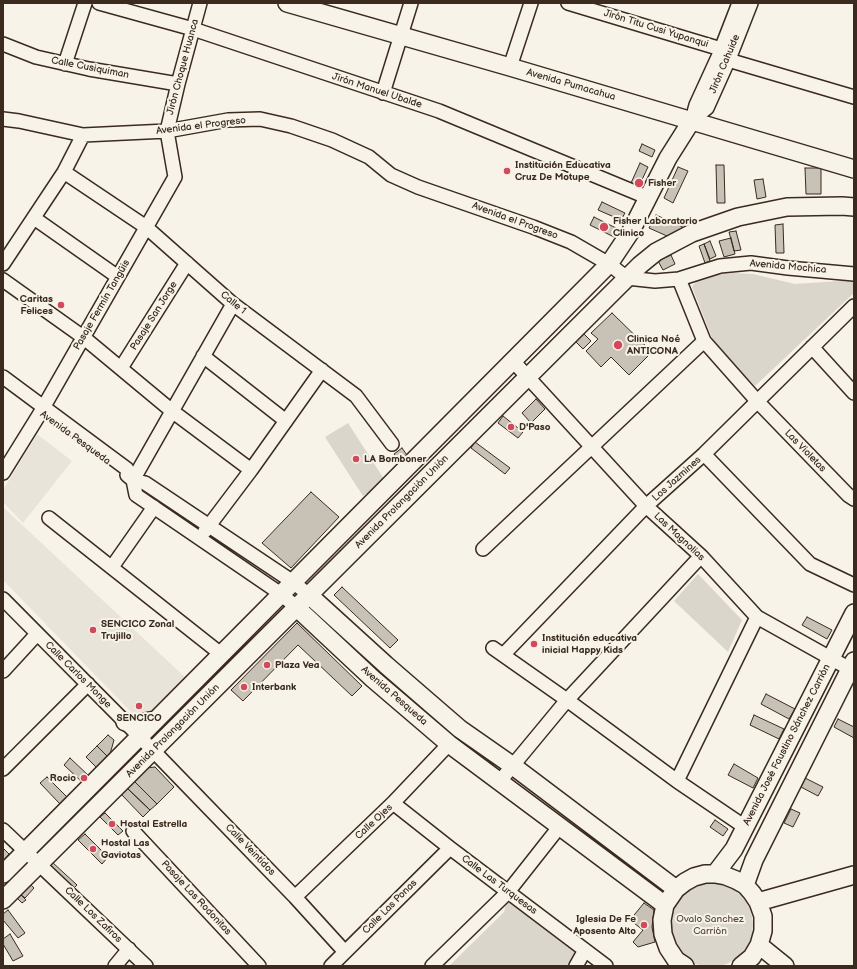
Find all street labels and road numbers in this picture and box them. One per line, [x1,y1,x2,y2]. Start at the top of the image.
street label: Jirón Titu Cusi Yupanqui [602,7,710,51]
street label: Jirón Choque Huanca [164,18,202,116]
street label: Jirón Cahuide [707,33,743,95]
street label: Calle Cusiquiman [50,55,130,81]
street label: Avenida Pumacahua [525,67,617,103]
street label: Jirón Manuel Ubalde [330,71,424,111]
street label: Avenida el Progreso [155,115,247,137]
street label: Avenida el Progreso [470,200,560,242]
street label: Pasaje Fermín Tangüis [71,258,133,352]
street label: Avenida Mochica [749,258,827,276]
street label: Pasaje San Jorge [128,279,180,353]
street label: Calle 1 [218,289,248,317]
street label: Avenida Pesqueda [37,408,113,468]
street label: Las Violetas [782,427,828,475]
street label: Avenida Prolongación Unión [353,453,451,551]
street label: Los Jazmines [650,454,704,504]
street label: Las Magnolias [651,510,707,564]
street label: Calle Carlos Monge [42,639,114,711]
street label: Avenida José Faustino Sánchez Carrión [741,662,833,828]
street label: Avenida Pesqueda [358,664,430,728]
street label: Avenida Prolongación Unión [124,682,222,780]
street label: Calle Ojes [353,802,395,842]
street label: Calle Veintidos [222,822,278,878]
street label: Calle Las Turquesas [459,853,539,917]
street label: Pasaje Las Rodonitas [158,858,234,938]
street label: Calle Las Ponas [360,877,420,937]
street label: Calle Los Zafiros [62,885,124,945]

